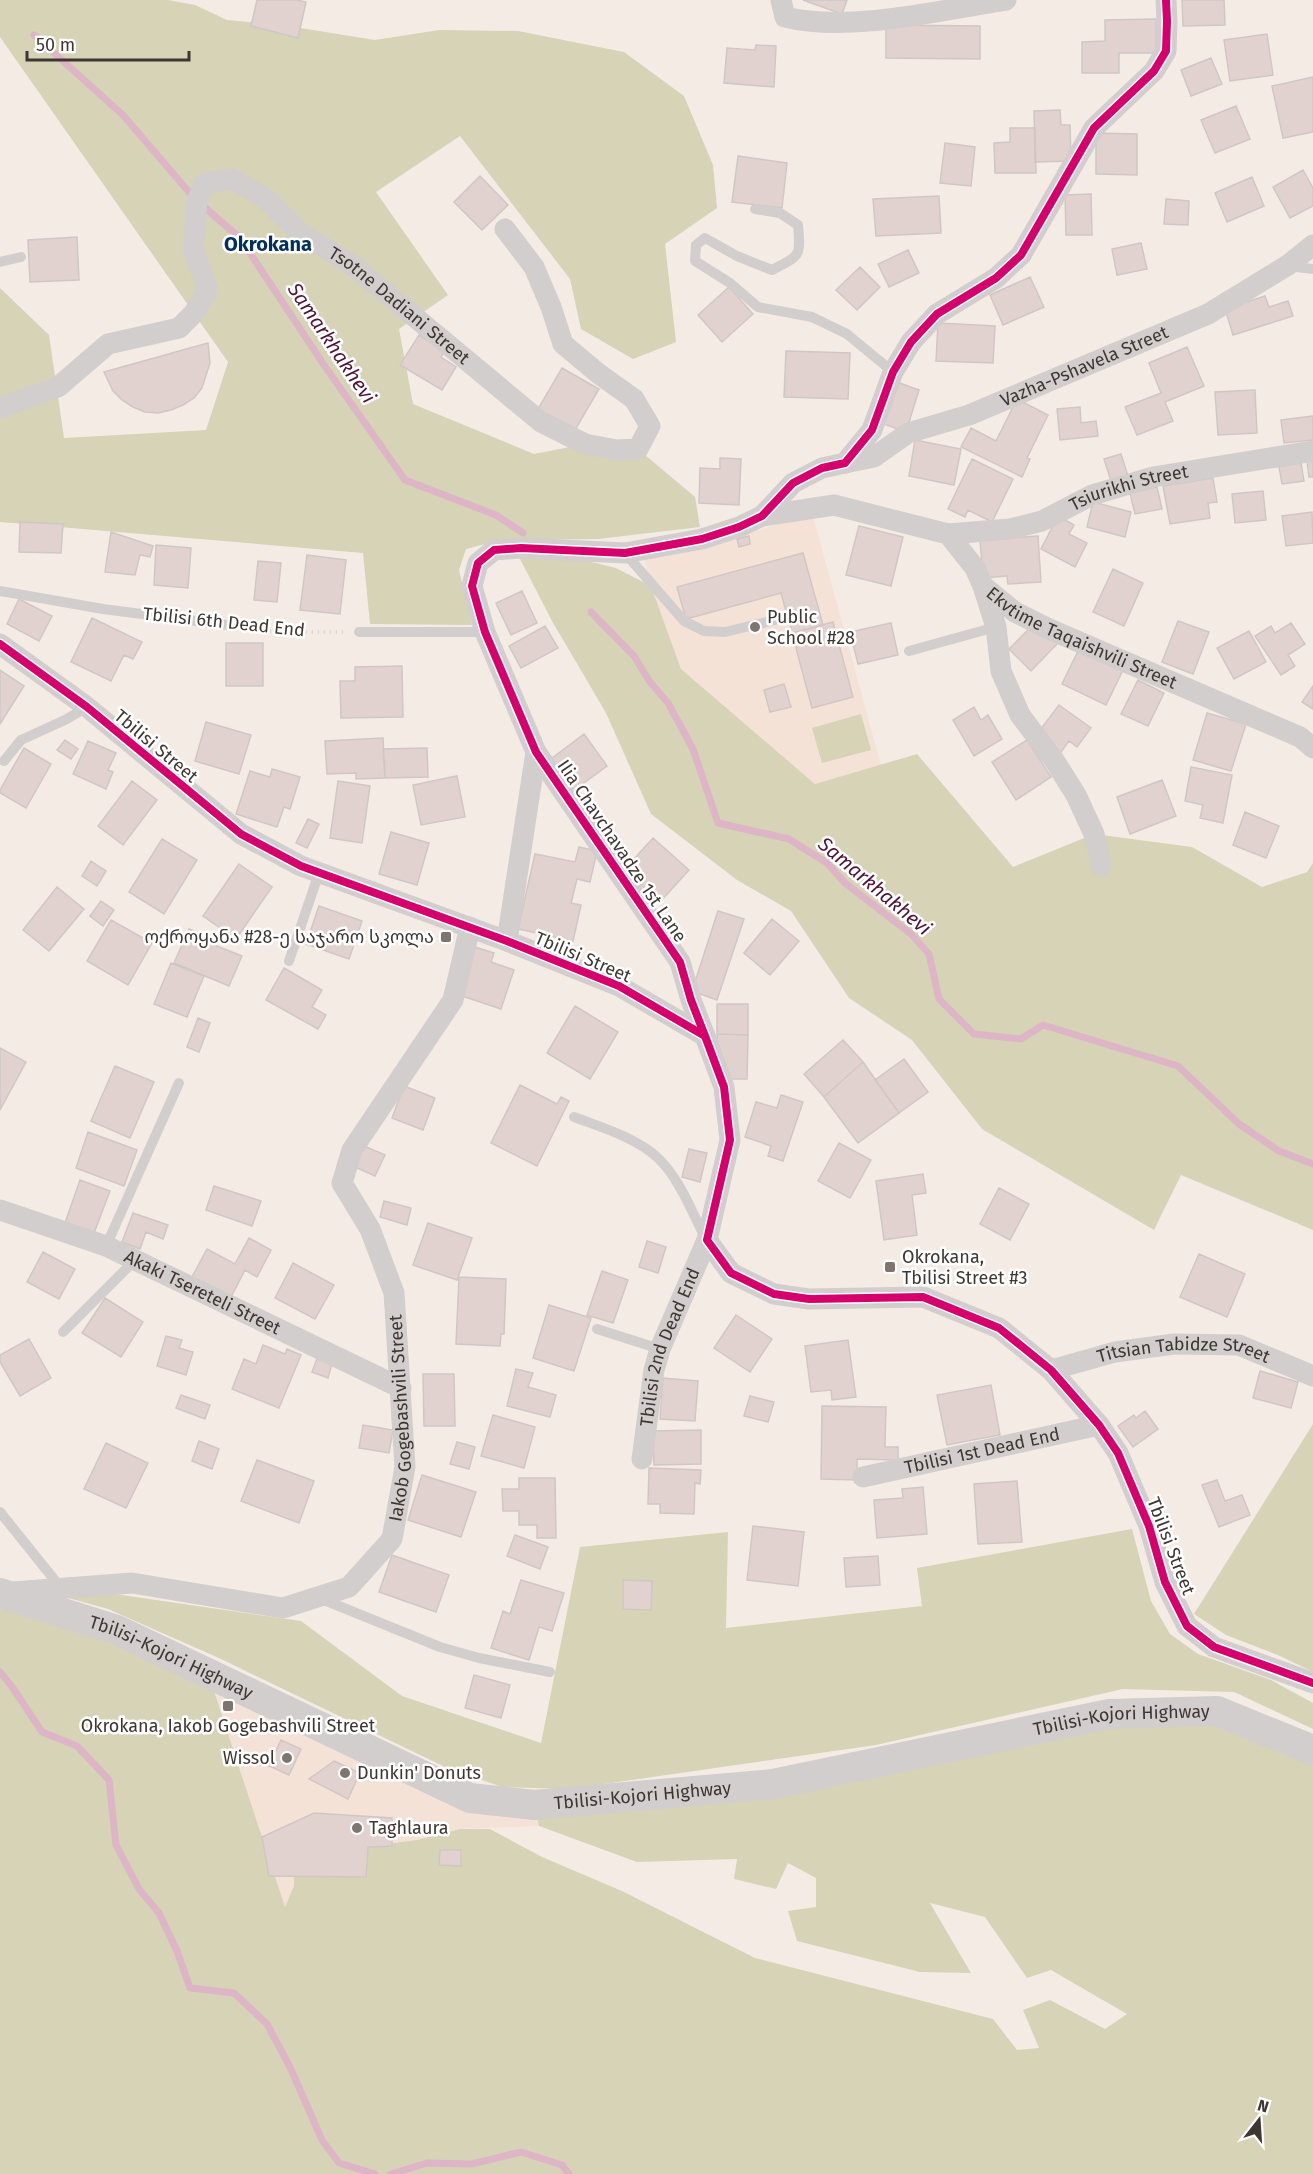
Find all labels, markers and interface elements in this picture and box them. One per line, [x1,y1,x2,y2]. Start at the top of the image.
scale bar [27,24,189,62]
text: 50 m [36,34,75,56]
district label: Okrokana [224,232,312,256]
street label: Tsotne Dadiani Street [325,242,474,369]
water label: Samarkhakhevi [282,277,381,408]
street label: Vazha-Pshavela Street [997,321,1172,411]
street label: Tsiurikhi Street [1066,460,1190,516]
street label: Ekvtime Taqaishvili Street [982,582,1181,694]
street label: Tbilisi 6th Dead End [142,603,306,641]
place label: Public School #28 [767,606,855,649]
marker: Public School #28 [748,620,762,634]
street label: Tbilisi Street [110,705,203,788]
street label: Ilia Chavchavadze 1st Lane [553,756,691,946]
water label: Samarkhakhevi [813,831,937,940]
place label: ოქროყანა #28-ე საჯარო სკოლა [144,926,434,948]
street label: Tbilisi Street [532,927,635,987]
marker: ოქროყანა #28-ე საჯარო სკოლა [439,930,453,944]
street label: Akaki Tsereteli Street [121,1245,285,1340]
place label: Okrokana, Tbilisi Street #3 [902,1246,1027,1289]
marker: Okrokana, Tbilisi Street #3 [883,1260,897,1274]
street label: Tbilisi 2nd Dead End [636,1264,705,1428]
street label: Iakob Gogebashvili Street [384,1313,416,1523]
street label: Titsian Tabidze Street [1094,1333,1274,1368]
street label: Tbilisi 1st Dead End [902,1423,1062,1479]
street label: Tbilisi Street [1142,1494,1200,1598]
street label: Tbilisi-Kojori Highway [86,1611,257,1704]
marker: Okrokana, Iakob Gogebashvili Street [221,1699,235,1713]
street label: Tbilisi-Kojori Highway [1031,1700,1210,1740]
place label: Okrokana, Iakob Gogebashvili Street [81,1715,376,1737]
place label: Wissol [223,1747,275,1769]
marker: Wissol [280,1751,294,1765]
place label: Dunkin' Donuts [357,1762,481,1784]
marker: Dunkin' Donuts [338,1766,352,1780]
street label: Tbilisi-Kojori Highway [553,1777,732,1814]
place label: Taghlaura [369,1817,449,1839]
marker: Taghlaura [350,1821,364,1835]
north arrow [1229,2090,1289,2150]
text: N [1255,2095,1271,2117]

